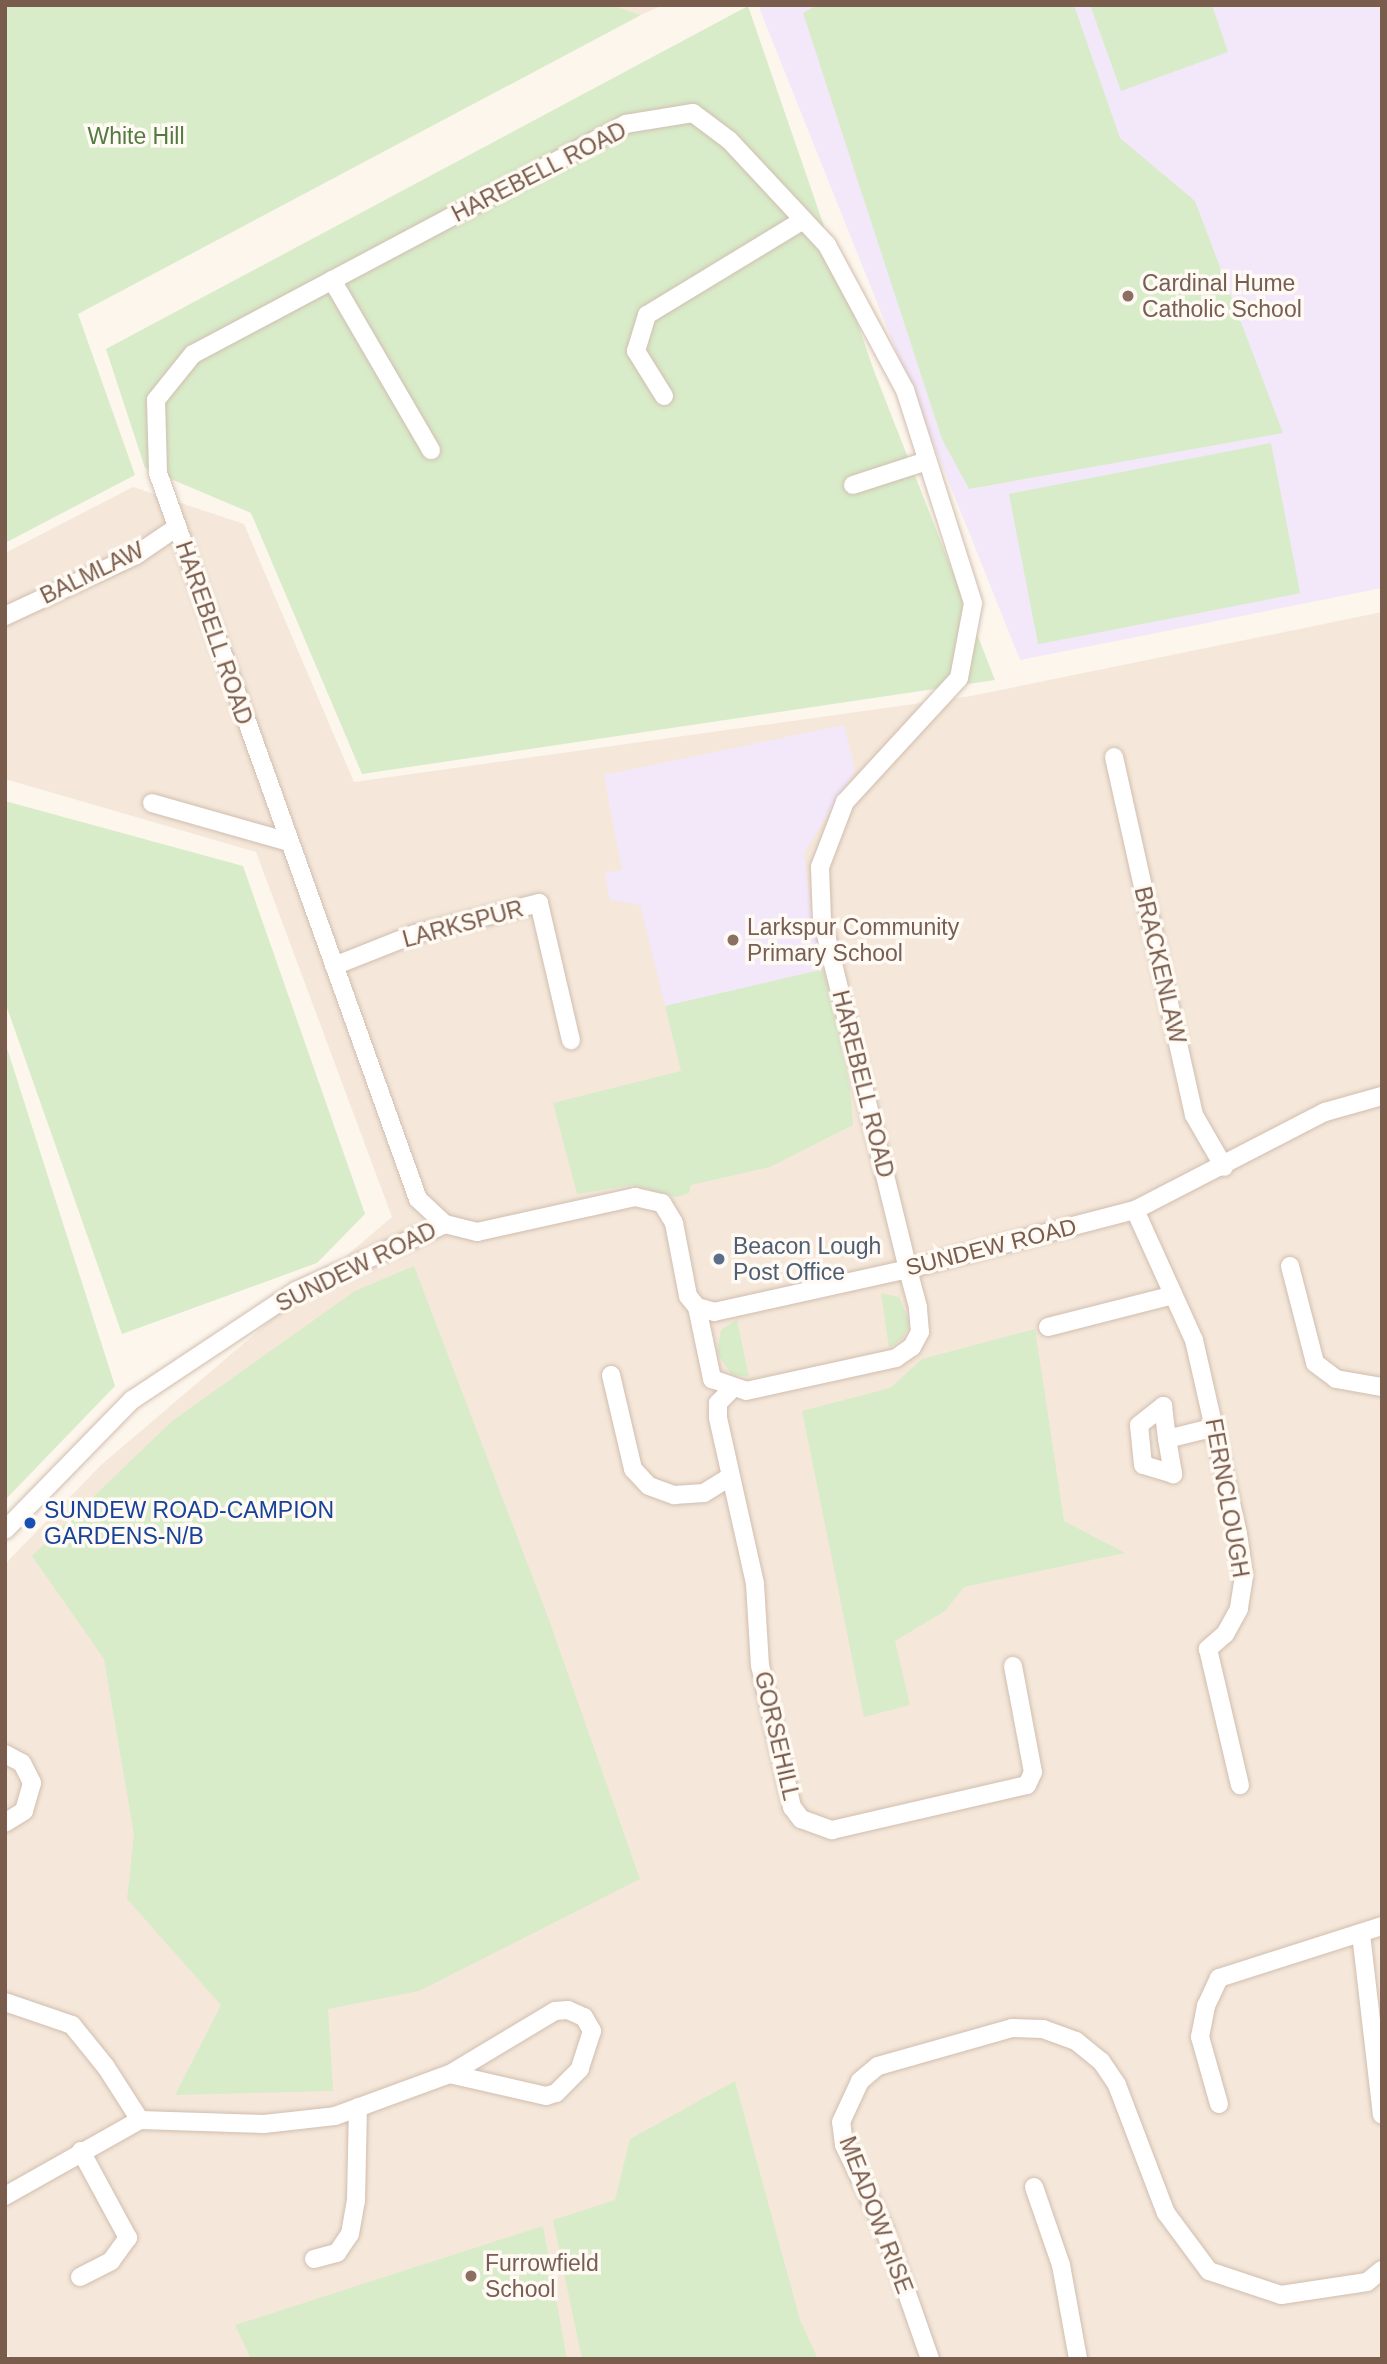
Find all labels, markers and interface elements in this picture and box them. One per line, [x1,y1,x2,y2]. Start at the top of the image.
street label: HAREBELL ROAD [447,116,631,228]
park label: White Hill [87,122,185,150]
place label: Cardinal Hume Catholic School [1142,269,1302,323]
marker: Cardinal Hume Catholic School [1120,288,1136,304]
street label: BALMLAW [36,536,148,610]
street label: HAREBELL ROAD [170,537,258,729]
street label: BRACKENLAW [1129,884,1191,1046]
street label: LARKSPUR [400,895,526,953]
place label: Larkspur Community Primary School [747,913,959,967]
marker: Larkspur Community Primary School [725,932,741,948]
street label: HAREBELL ROAD [826,987,900,1181]
street label: SUNDEW ROAD [903,1212,1079,1282]
street label: SUNDEW ROAD [271,1216,441,1318]
place label: Beacon Lough Post Office [733,1232,881,1286]
marker: Beacon Lough Post Office [711,1251,727,1267]
street label: FERNCLOUGH [1199,1416,1255,1580]
place label: SUNDEW ROAD-CAMPION GARDENS-N/B [44,1496,334,1550]
marker: SUNDEW ROAD-CAMPION GARDENS-N/B [22,1515,38,1531]
street label: GORSEHILL [749,1669,805,1803]
street label: MEADOW RISE [833,2133,919,2297]
place label: Furrowfield School [485,2249,599,2303]
marker: Furrowfield School [463,2268,479,2284]

